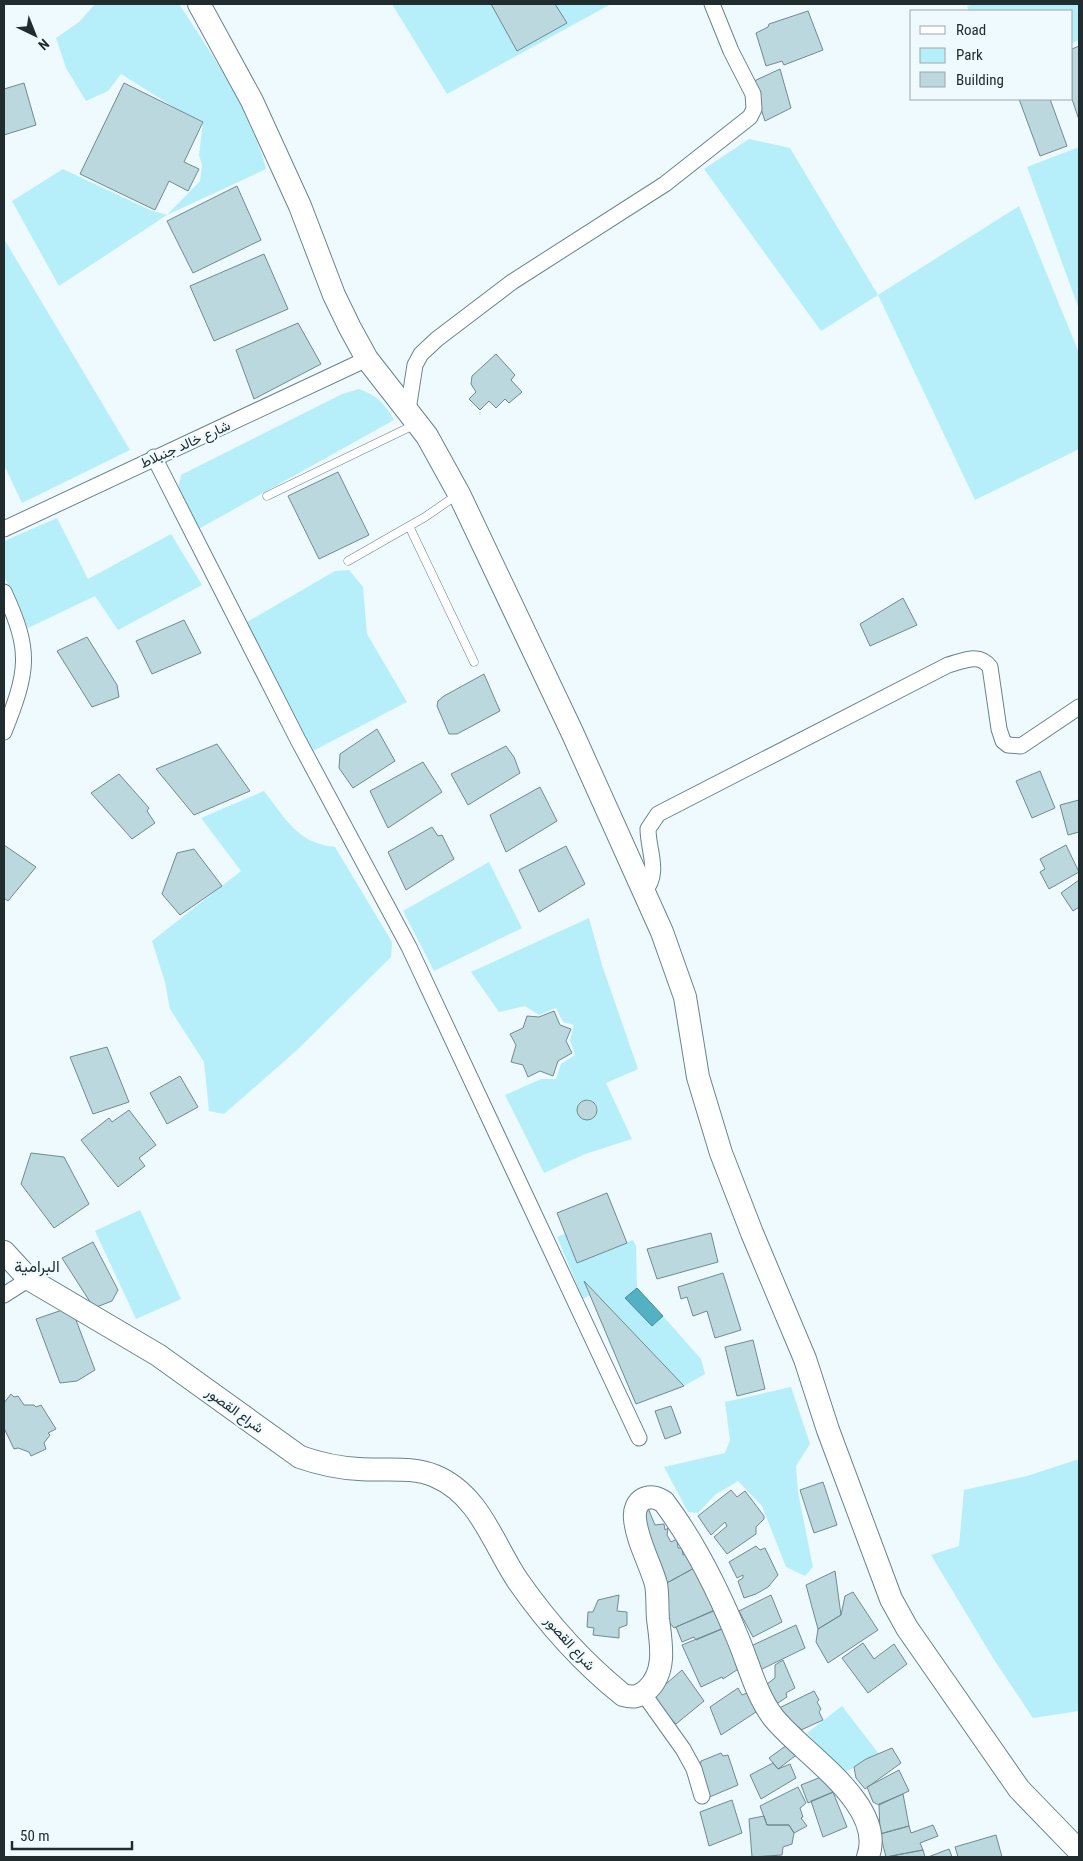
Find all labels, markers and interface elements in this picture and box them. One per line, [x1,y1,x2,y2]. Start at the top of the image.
north arrow [10,10,60,60]
legend [910,10,1073,100]
text: Road [956,21,986,39]
text: N [35,36,52,53]
text: Park [956,46,983,64]
text: Building [956,71,1004,89]
street label: شارع خالد جنبلاط [138,417,234,474]
district label: البرامية [14,1257,60,1277]
street label: شراع القصور [201,1383,267,1439]
street label: شراع القصور [539,1612,598,1675]
scale bar [12,1818,132,1850]
text: 50 m [20,1827,50,1845]

